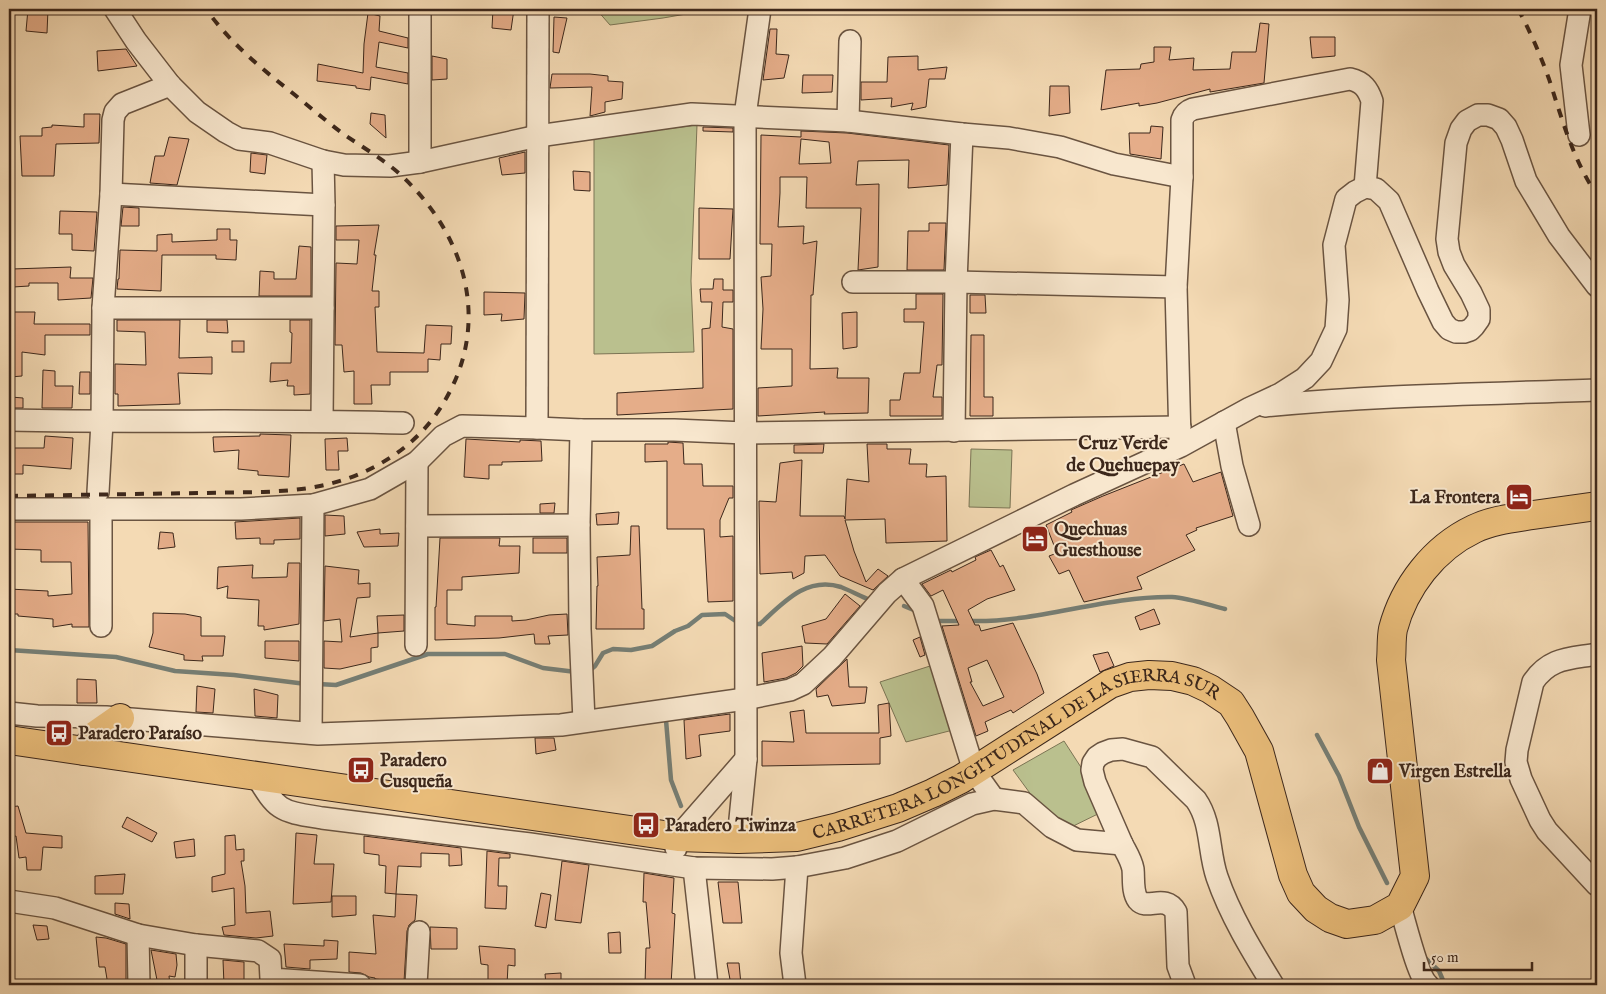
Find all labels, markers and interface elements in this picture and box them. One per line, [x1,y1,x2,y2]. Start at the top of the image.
district label: Cruz Verde de Quehuepay [1066,432,1180,478]
hotel icon: La Frontera [1504,482,1534,512]
place label: La Frontera [1410,487,1501,510]
place label: Quechuas Guesthouse [1054,519,1142,563]
hotel icon: Quechuas Guesthouse [1020,524,1050,554]
street label: CARRETERA LONGITUDINAL DE LA SIERRA SUR [810,664,1226,846]
bus stop icon: Paradero Paraíso [44,718,74,748]
place label: Paradero Paraíso [78,723,202,746]
place label: Paradero Cusqueña [380,750,454,794]
bus stop icon: Paradero Cusqueña [346,755,376,785]
shop icon: Virgen Estrella [1365,756,1395,786]
place label: Virgen Estrella [1398,761,1512,784]
bus stop icon: Paradero Tiwinza [631,810,661,840]
place label: Paradero Tiwinza [665,815,797,838]
scale bar [1424,939,1531,971]
text: 50 m [1431,948,1459,967]

